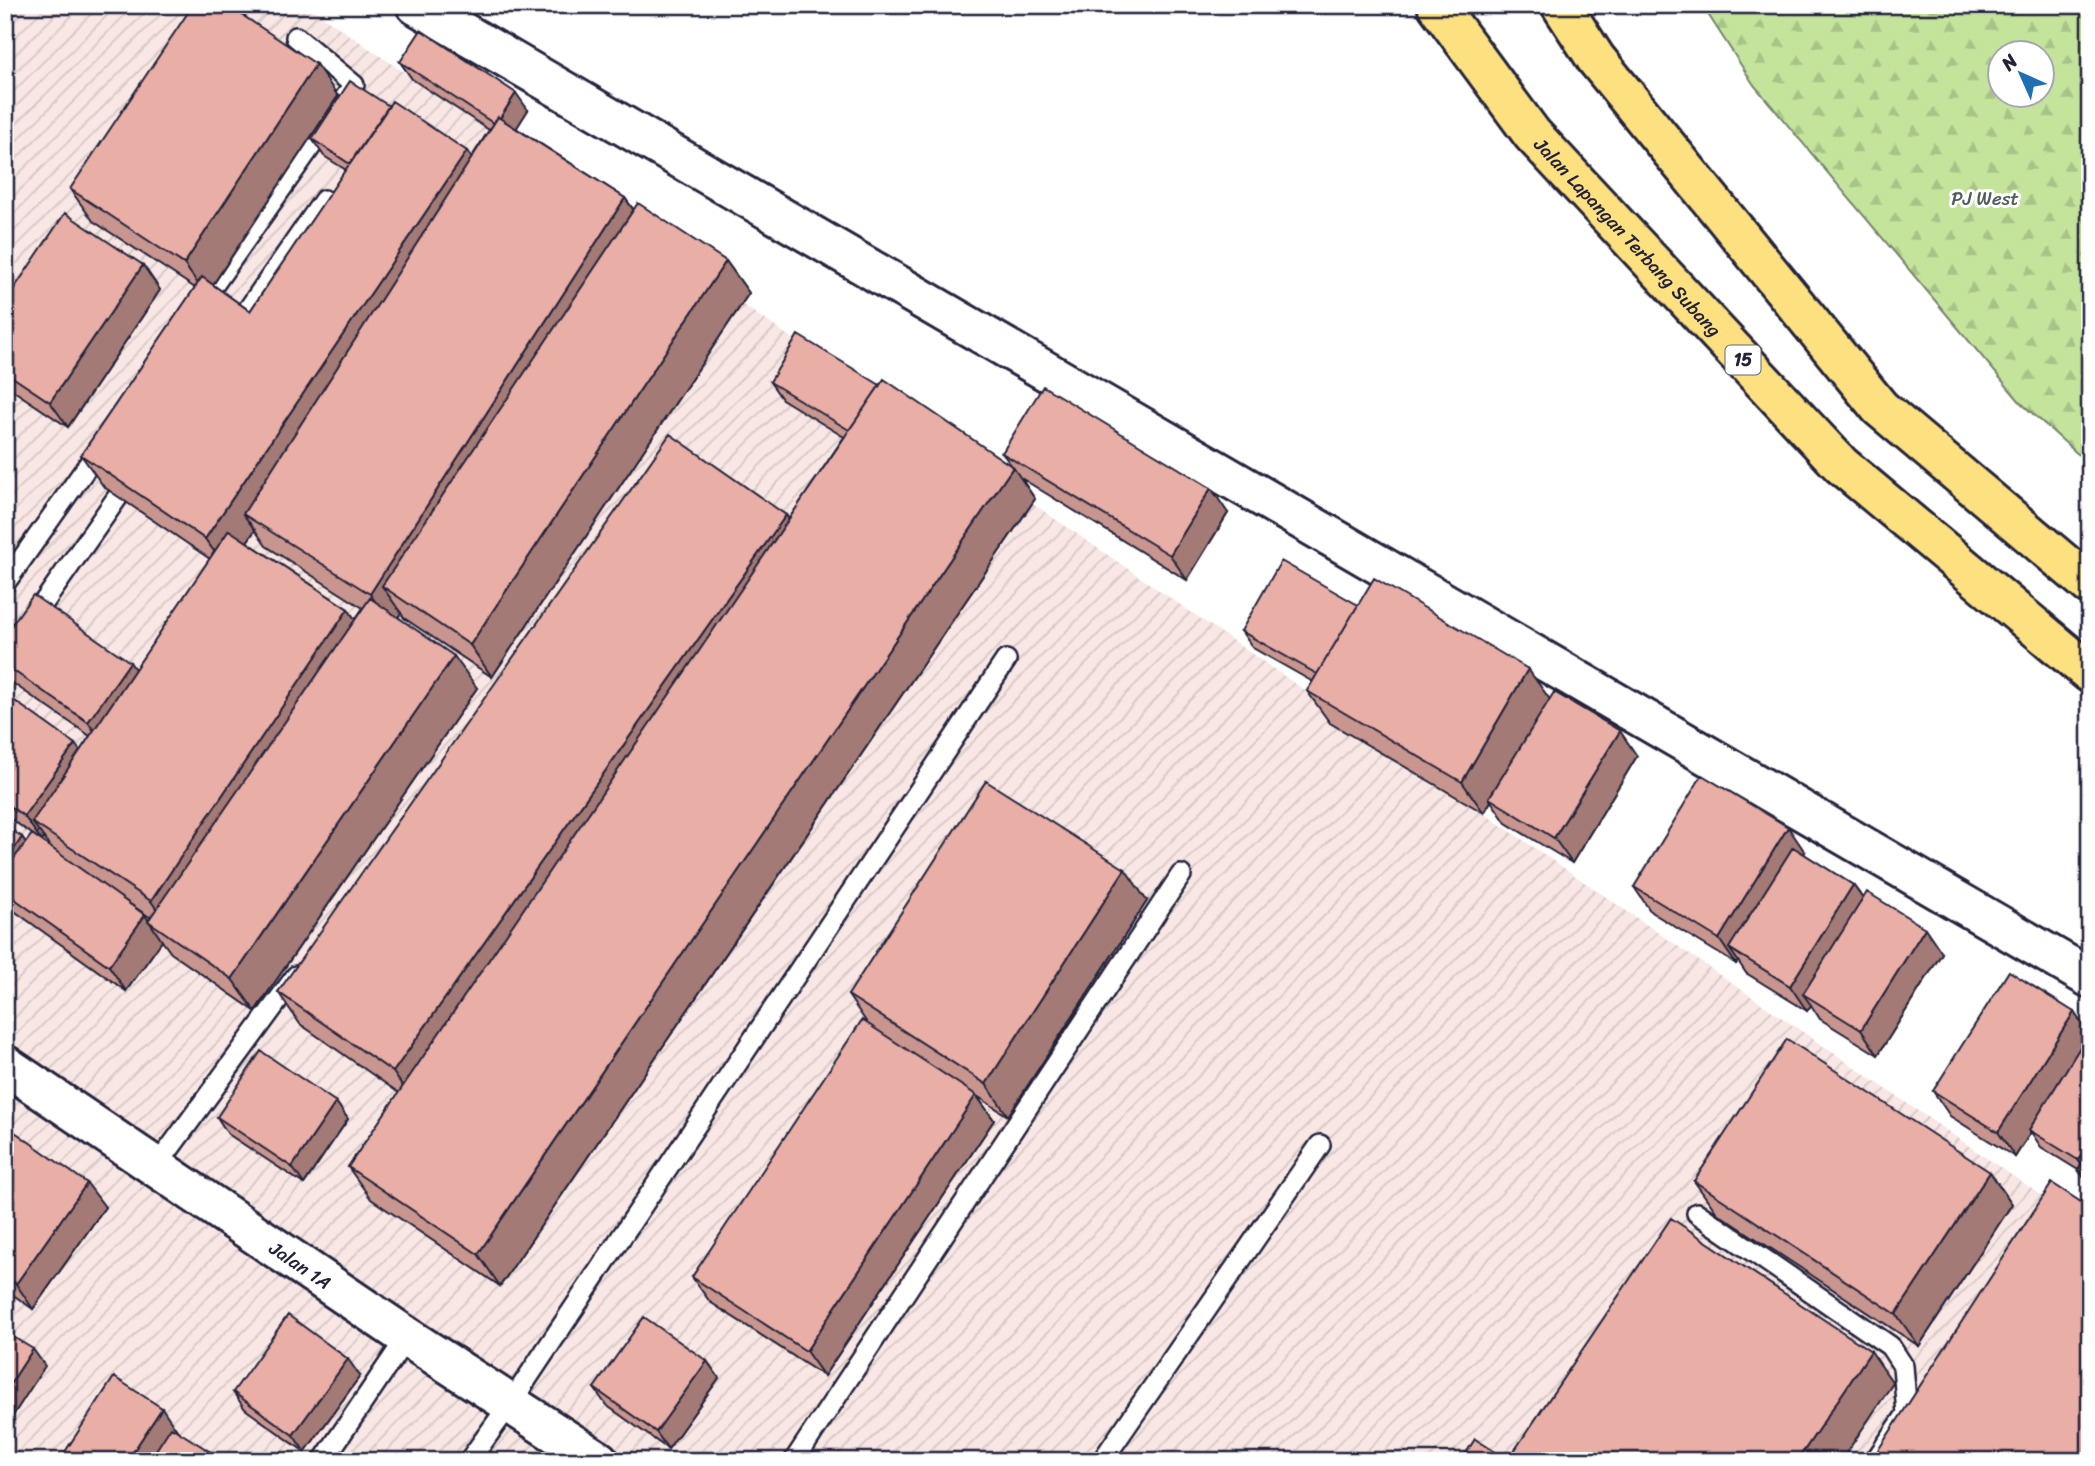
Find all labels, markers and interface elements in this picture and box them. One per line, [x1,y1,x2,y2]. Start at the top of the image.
north arrow [1986,38,2056,108]
text: N [1992,45,2026,79]
street label: Jalan Lapangan Terbang Subang [1525,129,1730,345]
park label: PJ West [1951,182,2019,215]
road number: 15 [1726,346,1760,374]
street label: Jalan 1A [262,1232,338,1299]

